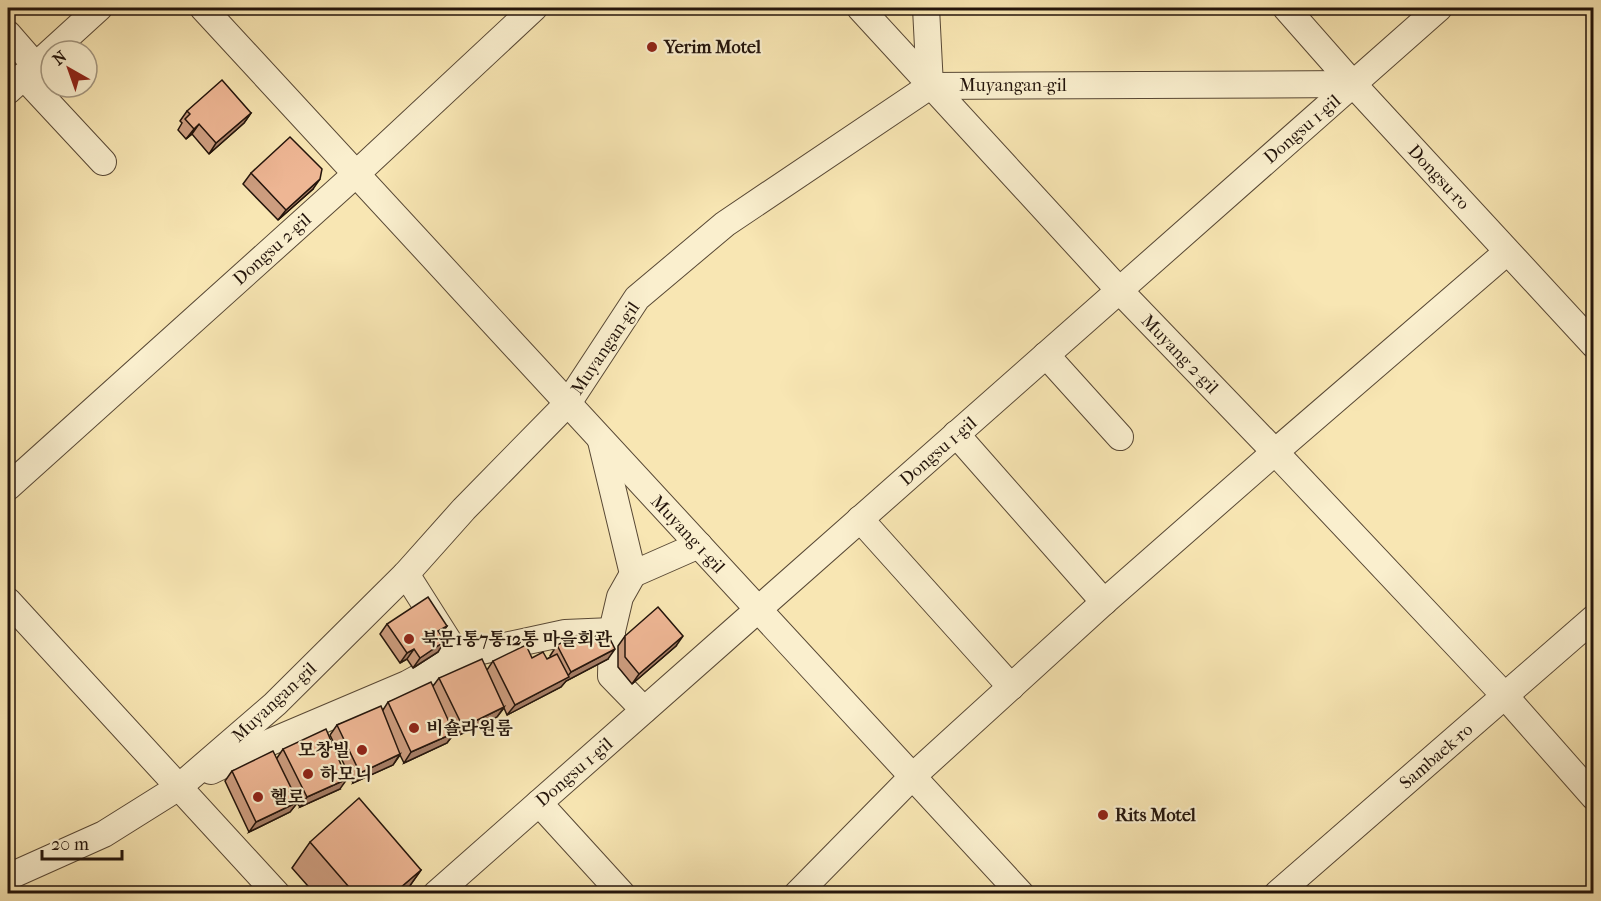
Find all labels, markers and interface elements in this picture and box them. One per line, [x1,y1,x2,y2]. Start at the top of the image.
place label: Yerim Motel [663,37,762,58]
north arrow [39,39,99,99]
marker: Yerim Motel [645,40,659,54]
text: N [49,46,71,69]
street label: Muyangan-gil [959,75,1067,96]
street label: Dongsu 1-gil [1260,90,1345,168]
street label: Dongsu-ro [1403,141,1474,214]
street label: Dongsu 2-gil [229,209,316,290]
street label: Muyangan-gil [567,298,644,399]
street label: Muyang 2-gil [1137,310,1223,398]
street label: Dongsu 1-gil [896,412,981,490]
street label: Muyang 1-gil [646,491,729,578]
place label: 북문1통7통12통 마을회관 [421,629,613,650]
marker: 북문1통7통12통 마을회관 [402,632,416,646]
street label: Muyangan-gil [228,658,321,747]
place label: 비숄라원룸 [426,718,514,739]
street label: Sambaek-ro [1396,719,1477,794]
marker: 비숄라원룸 [407,721,421,735]
street label: Dongsu 1-gil [532,733,617,811]
place label: 모창빌 [298,740,350,761]
marker: 모창빌 [355,743,369,757]
place label: 하모니 [320,764,372,785]
marker: 하모니 [301,767,315,781]
place label: 헬로 [270,787,305,808]
marker: 헬로 [251,790,265,804]
place label: Rits Motel [1115,805,1197,826]
marker: Rits Motel [1096,808,1110,822]
scale bar [42,823,122,861]
text: 20 m [51,834,89,855]

